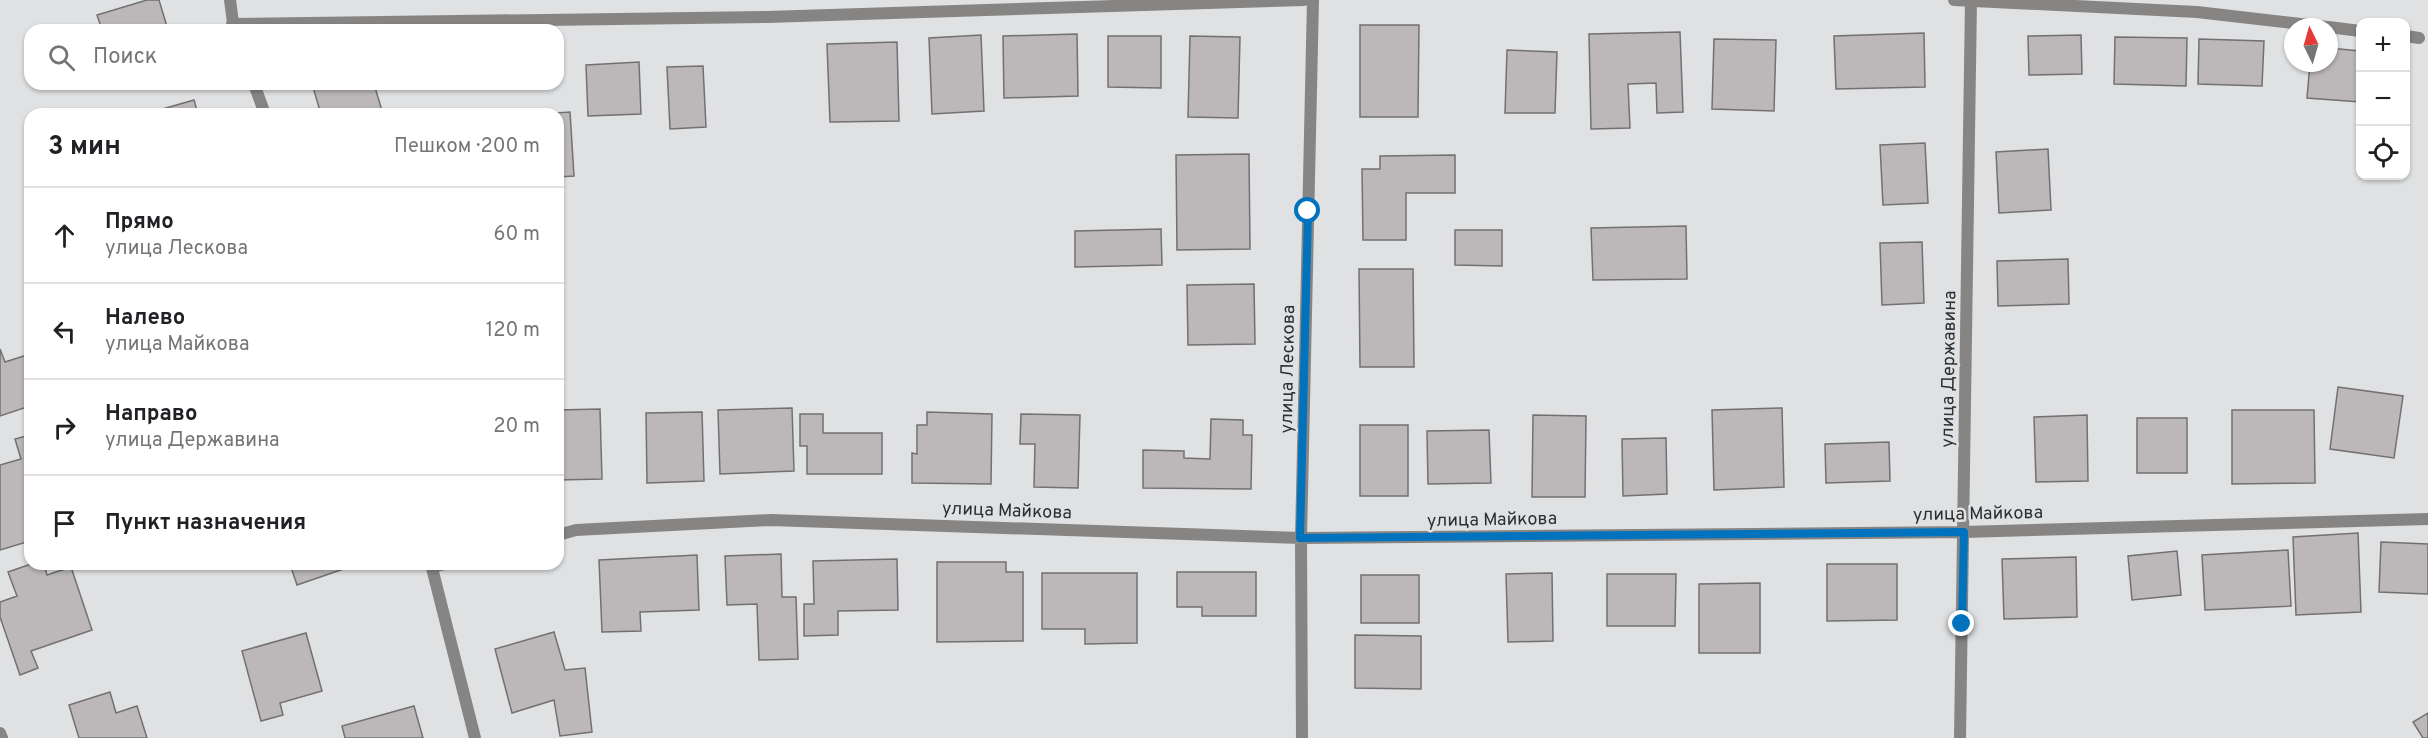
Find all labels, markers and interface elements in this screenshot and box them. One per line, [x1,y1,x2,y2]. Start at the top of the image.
north arrow [2284,18,2338,72]
map controls [2356,18,2410,180]
button: + [2356,18,2410,72]
search box [24,24,564,90]
icon: search [45,41,78,74]
text: Поиск [93,44,157,71]
button: − [2356,72,2410,126]
button: locate [2356,126,2410,180]
text: 3 мин [48,131,121,164]
text: Пешком · 200 m [394,134,540,160]
route start [1294,197,1320,223]
text: Прямо [105,209,174,236]
icon: ahead [48,219,81,252]
text: 60 m [494,222,540,248]
text: улица Лескова [105,236,248,262]
street label: улица Державина [1937,290,1962,448]
street label: улица Лескова [1276,304,1301,434]
text: Налево [105,305,185,332]
icon: left [48,315,81,348]
text: 120 m [486,318,540,344]
text: улица Майкова [105,332,250,358]
text: Направо [105,401,197,428]
icon: right [48,411,81,444]
text: 20 m [493,414,540,440]
text: улица Державина [105,428,280,454]
street label: улица Майкова [942,498,1072,525]
street label: улица Майкова [1913,502,2043,527]
icon: arrive [48,507,81,540]
street label: улица Майкова [1427,508,1557,533]
text: Пункт назначения [105,510,306,537]
route end [1948,610,1974,636]

